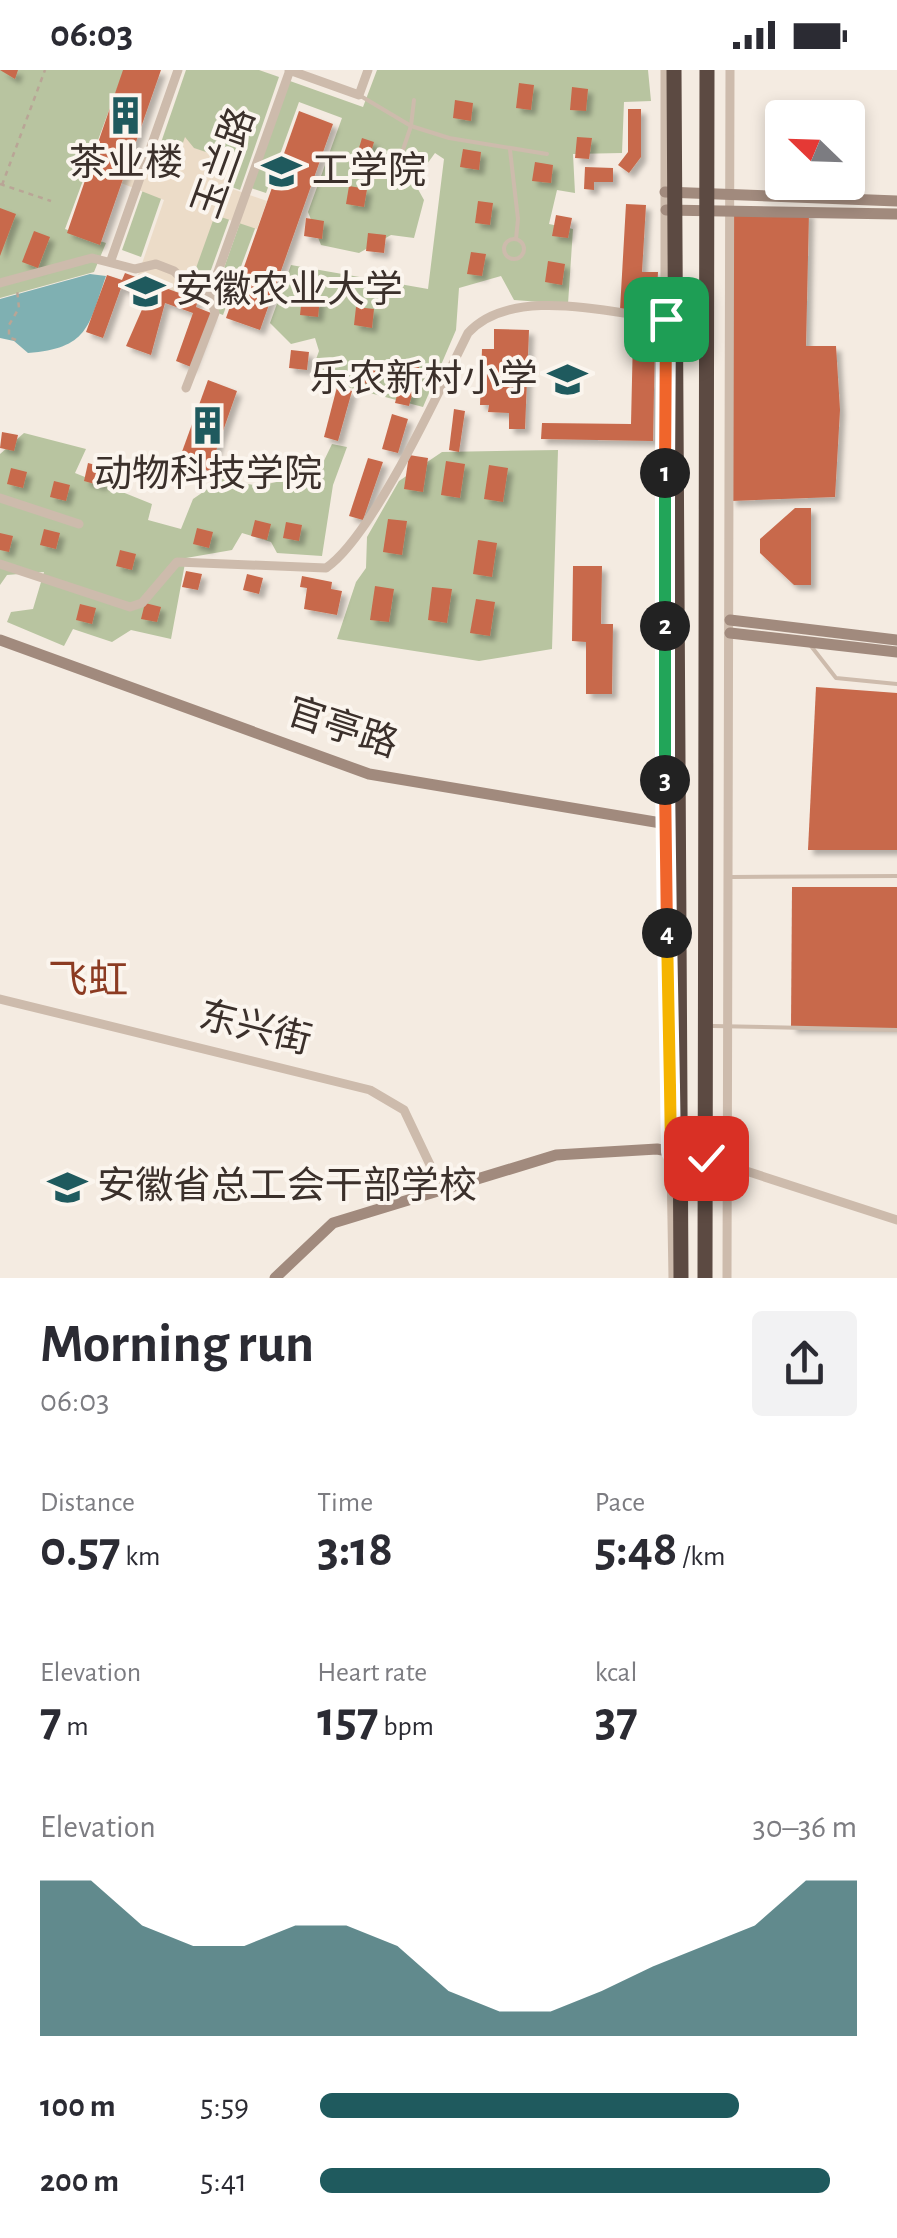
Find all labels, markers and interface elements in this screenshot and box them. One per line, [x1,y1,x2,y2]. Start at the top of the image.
text: 06:03 [50,16,133,54]
building icon: 茶业楼 [105,94,147,136]
north arrow [765,100,865,200]
map controls [765,100,865,200]
street label: 玉兰路 [186,102,262,223]
place label: 茶业楼 [69,143,183,183]
place label: 工学院 [312,150,426,191]
school or university icon: 工学院 [261,151,303,193]
place label: 安徽农业大学 [175,269,403,310]
school or university icon: 安徽农业大学 [124,270,166,312]
pin [624,277,709,362]
icon: arrive [639,292,694,347]
place label: 乐农新村小学 [310,358,538,399]
school or university icon: 乐农新村小学 [547,359,589,401]
building icon: 动物科技学院 [187,405,229,447]
pin: 1 [640,448,690,498]
place label: 动物科技学院 [94,453,322,494]
text: 1 [660,459,670,487]
pin: 2 [640,601,690,651]
text: 2 [658,612,672,640]
street label: 官亭路 [282,691,403,765]
pin: 3 [640,755,690,805]
text: 3 [659,766,671,794]
pin: 4 [642,908,692,958]
text: 4 [660,919,674,947]
district label: 飞虹 [48,959,128,1001]
street label: 东兴街 [195,994,316,1061]
pin [664,1116,749,1201]
icon: check [679,1131,734,1186]
place label: 安徽省总工会干部学校 [97,1165,477,1206]
school or university icon: 安徽省总工会干部学校 [46,1166,88,1208]
button: share [752,1311,857,1416]
text: Morning run [40,1317,314,1372]
text: 06:03 [40,1385,109,1417]
text: Distance [40,1489,135,1517]
text: Time [317,1489,373,1517]
text: Pace [595,1489,645,1517]
text: 0.57 [40,1525,121,1575]
text: 3:18 [317,1525,393,1575]
text: 5:48 [595,1525,678,1575]
text: km [121,1543,161,1571]
text: /km [678,1543,725,1571]
text: Elevation [40,1659,141,1687]
text: Heart rate [317,1659,427,1687]
text: kcal [595,1659,637,1687]
text: 7 [40,1695,62,1745]
text: 157 [317,1695,379,1745]
text: 37 [595,1695,638,1745]
text: m [62,1713,89,1741]
text: bpm [379,1713,434,1741]
text: Elevation [40,1811,156,1843]
text: 30–36 m [753,1811,857,1843]
text: 100 m [40,2090,116,2122]
text: 5:59 [200,2090,249,2122]
text: 200 m [40,2165,119,2197]
text: 5:41 [200,2165,247,2197]

